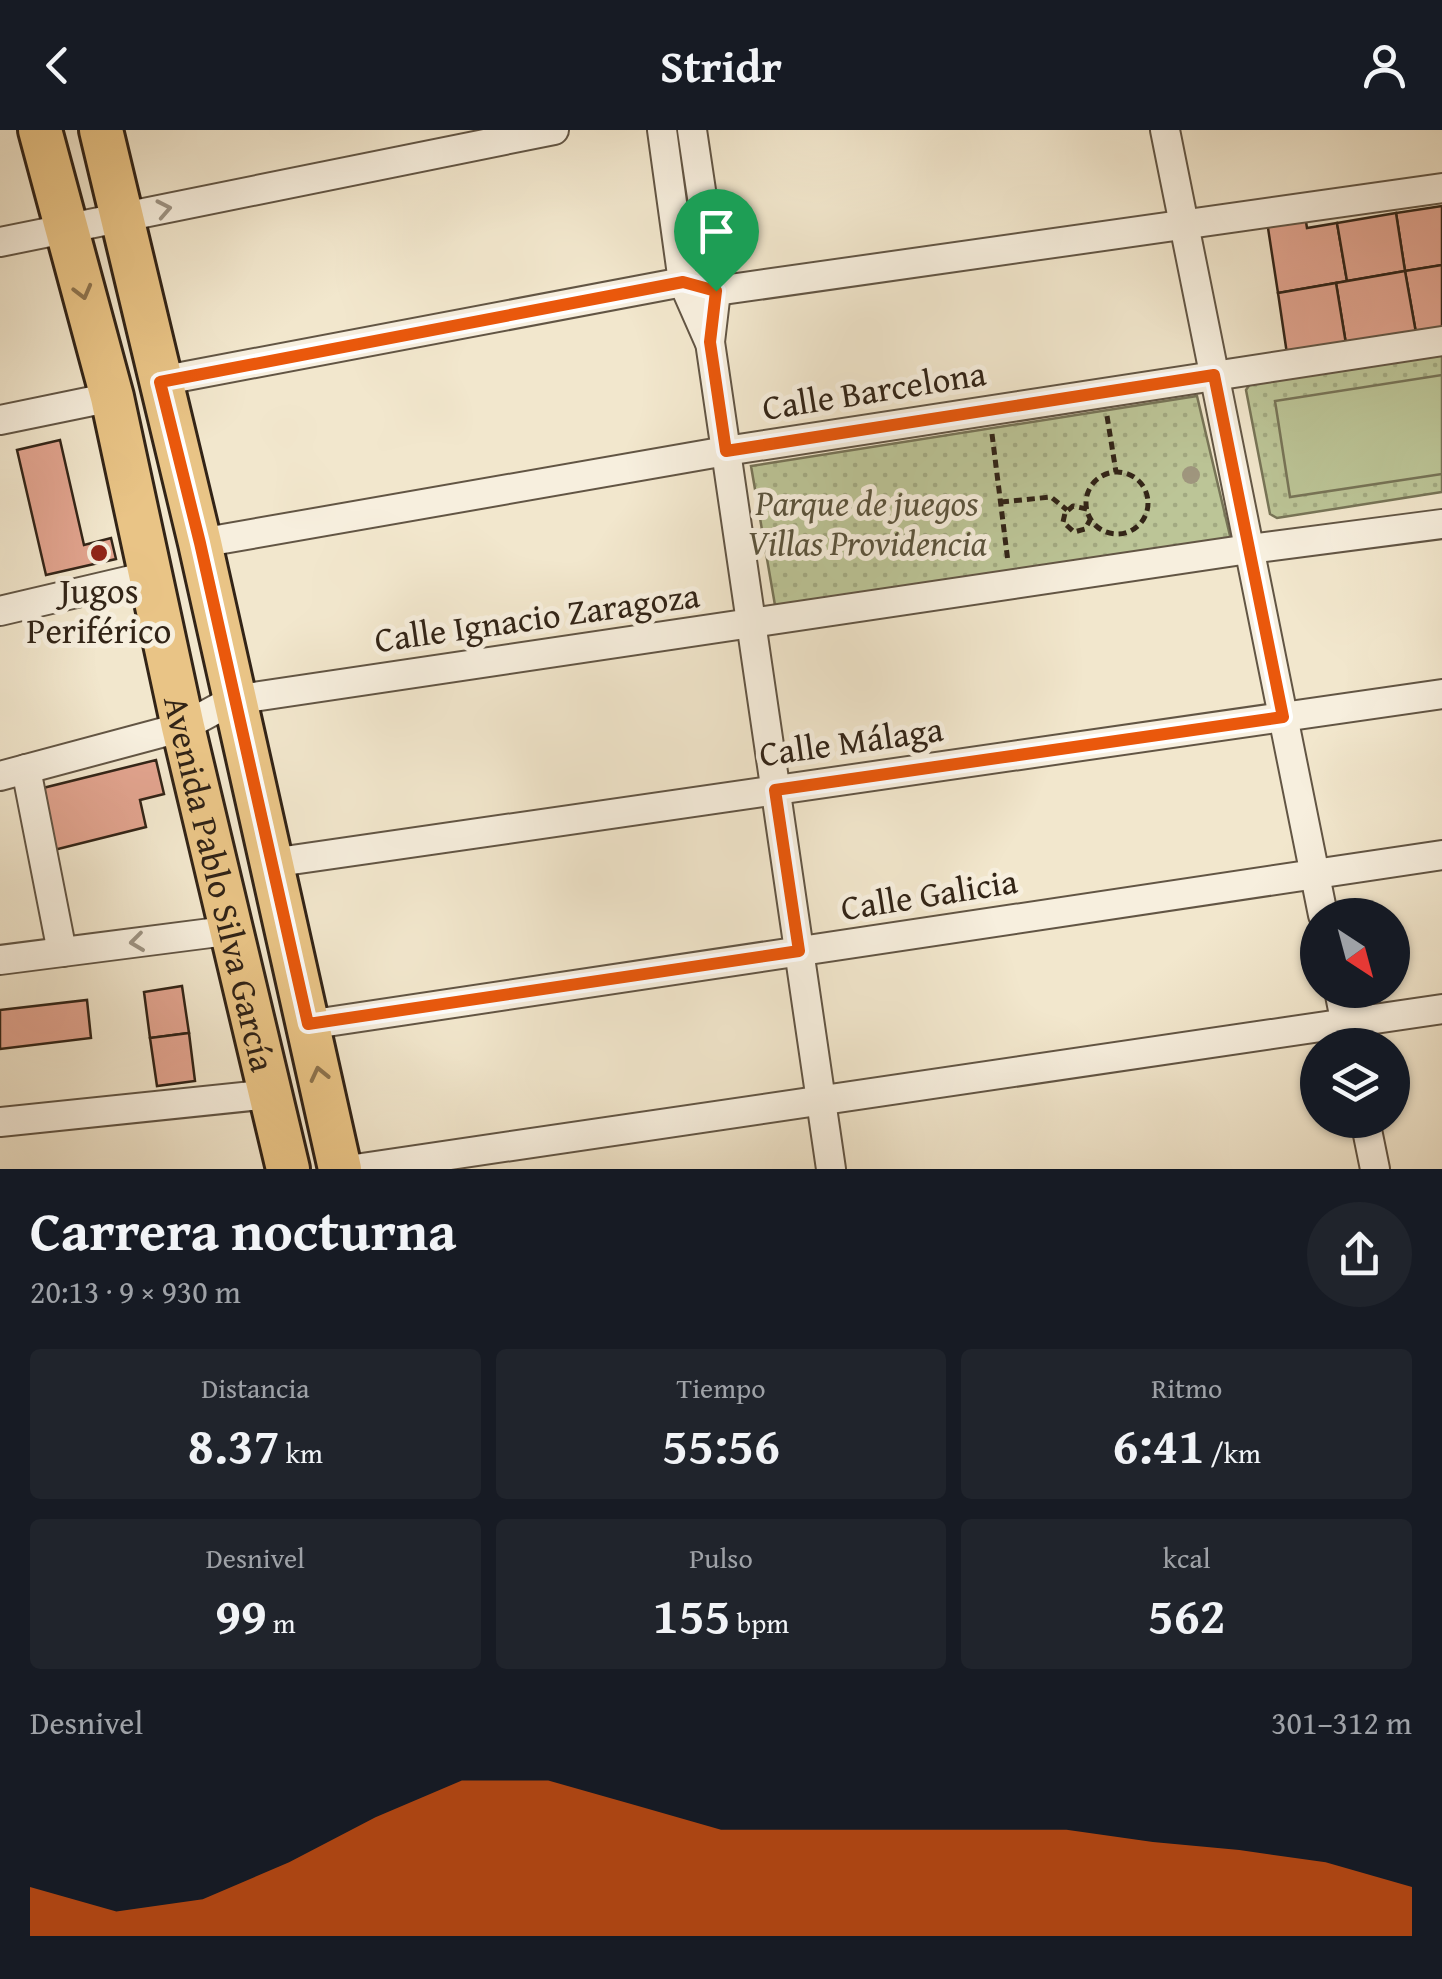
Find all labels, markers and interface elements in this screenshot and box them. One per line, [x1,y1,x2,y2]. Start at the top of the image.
text: Stridr [660,33,782,98]
icon: back [30,38,85,93]
icon: person [1357,38,1412,93]
pin [674,189,759,292]
one-way arrow [155,199,172,220]
icon: arrive [689,204,744,259]
one-way arrow [72,283,93,300]
street label: Calle Barcelona [759,347,990,433]
park label: Parque de juegos Villas Providencia [747,477,987,568]
marker: Jugos Periférico [88,542,110,564]
place label: Jugos Periférico [27,565,171,656]
street label: Calle Ignacio Zaragoza [371,569,703,665]
street label: Avenida Pablo Silva García [151,691,290,1077]
street label: Calle Málaga [756,703,947,779]
street label: Calle Galicia [837,855,1021,933]
north arrow [1300,898,1410,1008]
map controls [1300,898,1410,1138]
one-way arrow [128,931,144,952]
button: layers [1300,1028,1410,1138]
one-way arrow [310,1066,331,1083]
text: Carrera nocturna [30,1190,457,1270]
button: share [1307,1202,1412,1307]
text: 20:13 · 9 × 930 m [30,1268,241,1315]
text: Distancia [201,1367,310,1408]
text: Tiempo [677,1367,765,1408]
text: Ritmo [1151,1367,1222,1408]
text: 8.37 [188,1408,280,1481]
text: 55:56 [662,1408,780,1481]
text: 6:41 [1112,1408,1204,1481]
text: km [280,1432,323,1473]
text: /km [1204,1432,1261,1473]
text: Desnivel [206,1537,305,1578]
text: Pulso [689,1537,753,1578]
text: kcal [1163,1537,1211,1578]
text: 99 [215,1578,267,1651]
text: 155 [653,1578,731,1651]
text: 562 [1148,1578,1226,1651]
text: m [267,1602,296,1643]
text: bpm [731,1602,789,1643]
text: Desnivel [30,1699,143,1746]
text: 301–312 m [1271,1699,1412,1746]

